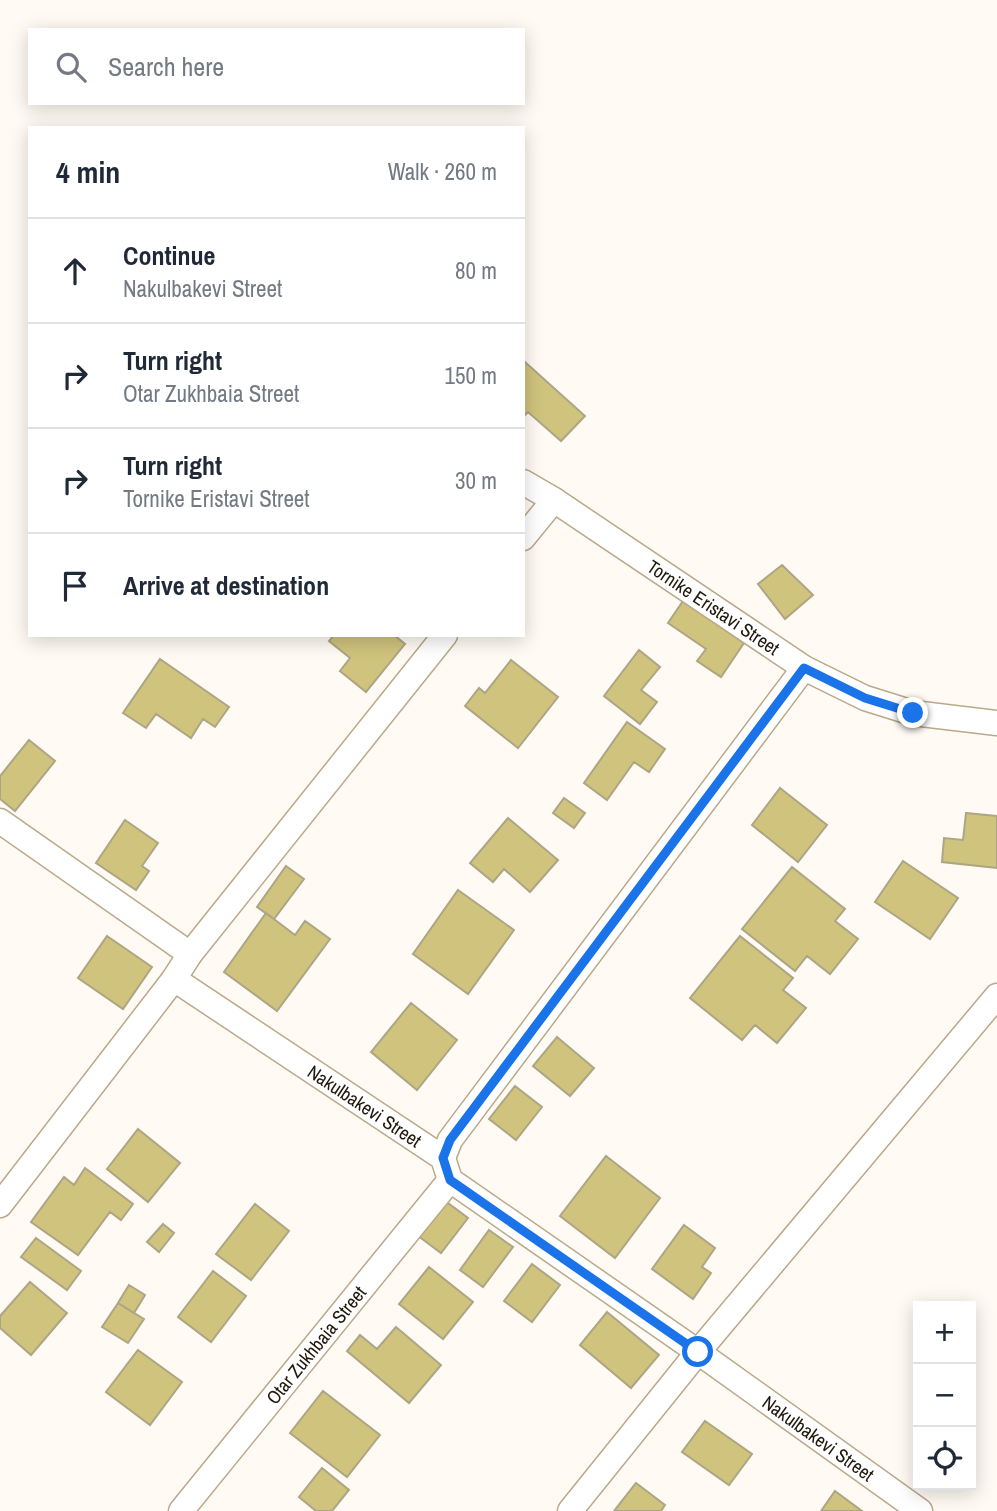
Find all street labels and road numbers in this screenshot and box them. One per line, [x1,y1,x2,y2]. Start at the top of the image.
street label: Tornike Eristavi Street [642,553,785,661]
street label: Nakulbakevi Street [303,1059,427,1154]
street label: Otar Zukhbaia Street [260,1280,372,1410]
street label: Nakulbakevi Street [757,1389,880,1487]

